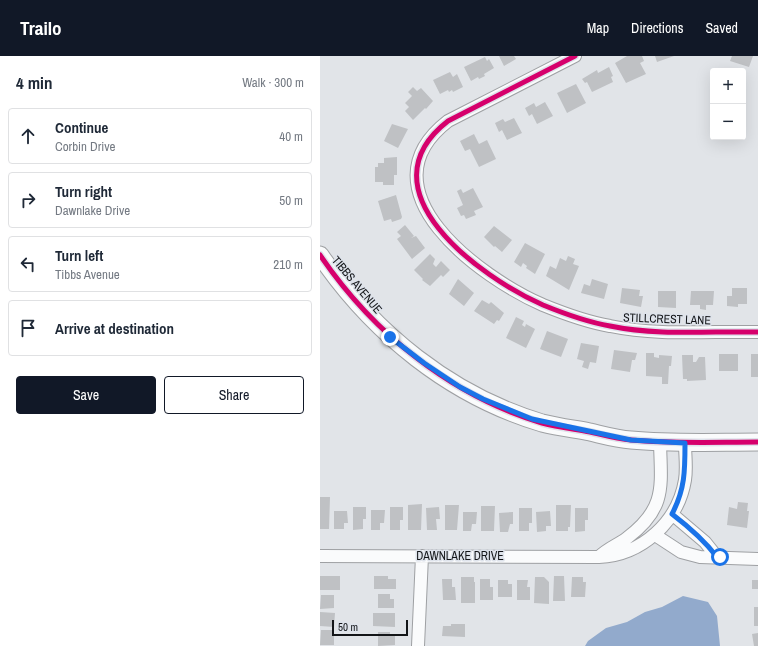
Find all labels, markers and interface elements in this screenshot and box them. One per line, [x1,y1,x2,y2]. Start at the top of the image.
text: Trailo [20,15,62,41]
text: Map [587,19,609,37]
text: Directions [631,19,683,37]
text: Saved [705,19,738,37]
map controls [710,68,746,140]
button: + [710,68,746,104]
text: 4 min [16,71,52,94]
text: Walk · 300 m [242,74,304,91]
button: − [710,104,746,140]
text: Continue [55,117,108,138]
icon: ahead [17,125,39,147]
text: 40 m [279,128,303,145]
text: Corbin Drive [55,138,115,155]
text: Turn right [55,181,112,202]
icon: right [17,189,39,211]
text: 50 m [279,192,303,209]
text: Dawnlake Drive [55,202,130,219]
text: Turn left [55,245,103,266]
icon: left [17,253,39,275]
street label: TIBBS AVENUE [328,253,386,317]
text: 210 m [273,256,303,273]
text: Tibbs Avenue [55,266,120,283]
street label: STILLCREST LANE [623,309,711,329]
icon: arrive [17,317,39,339]
text: Arrive at destination [55,318,174,339]
route end [381,328,399,346]
button: Save [16,376,156,414]
button: Share [164,376,304,414]
street label: DAWNLAKE DRIVE [416,548,504,564]
route start [711,548,729,566]
scale bar [332,618,408,637]
text: 50 m [338,620,358,634]

